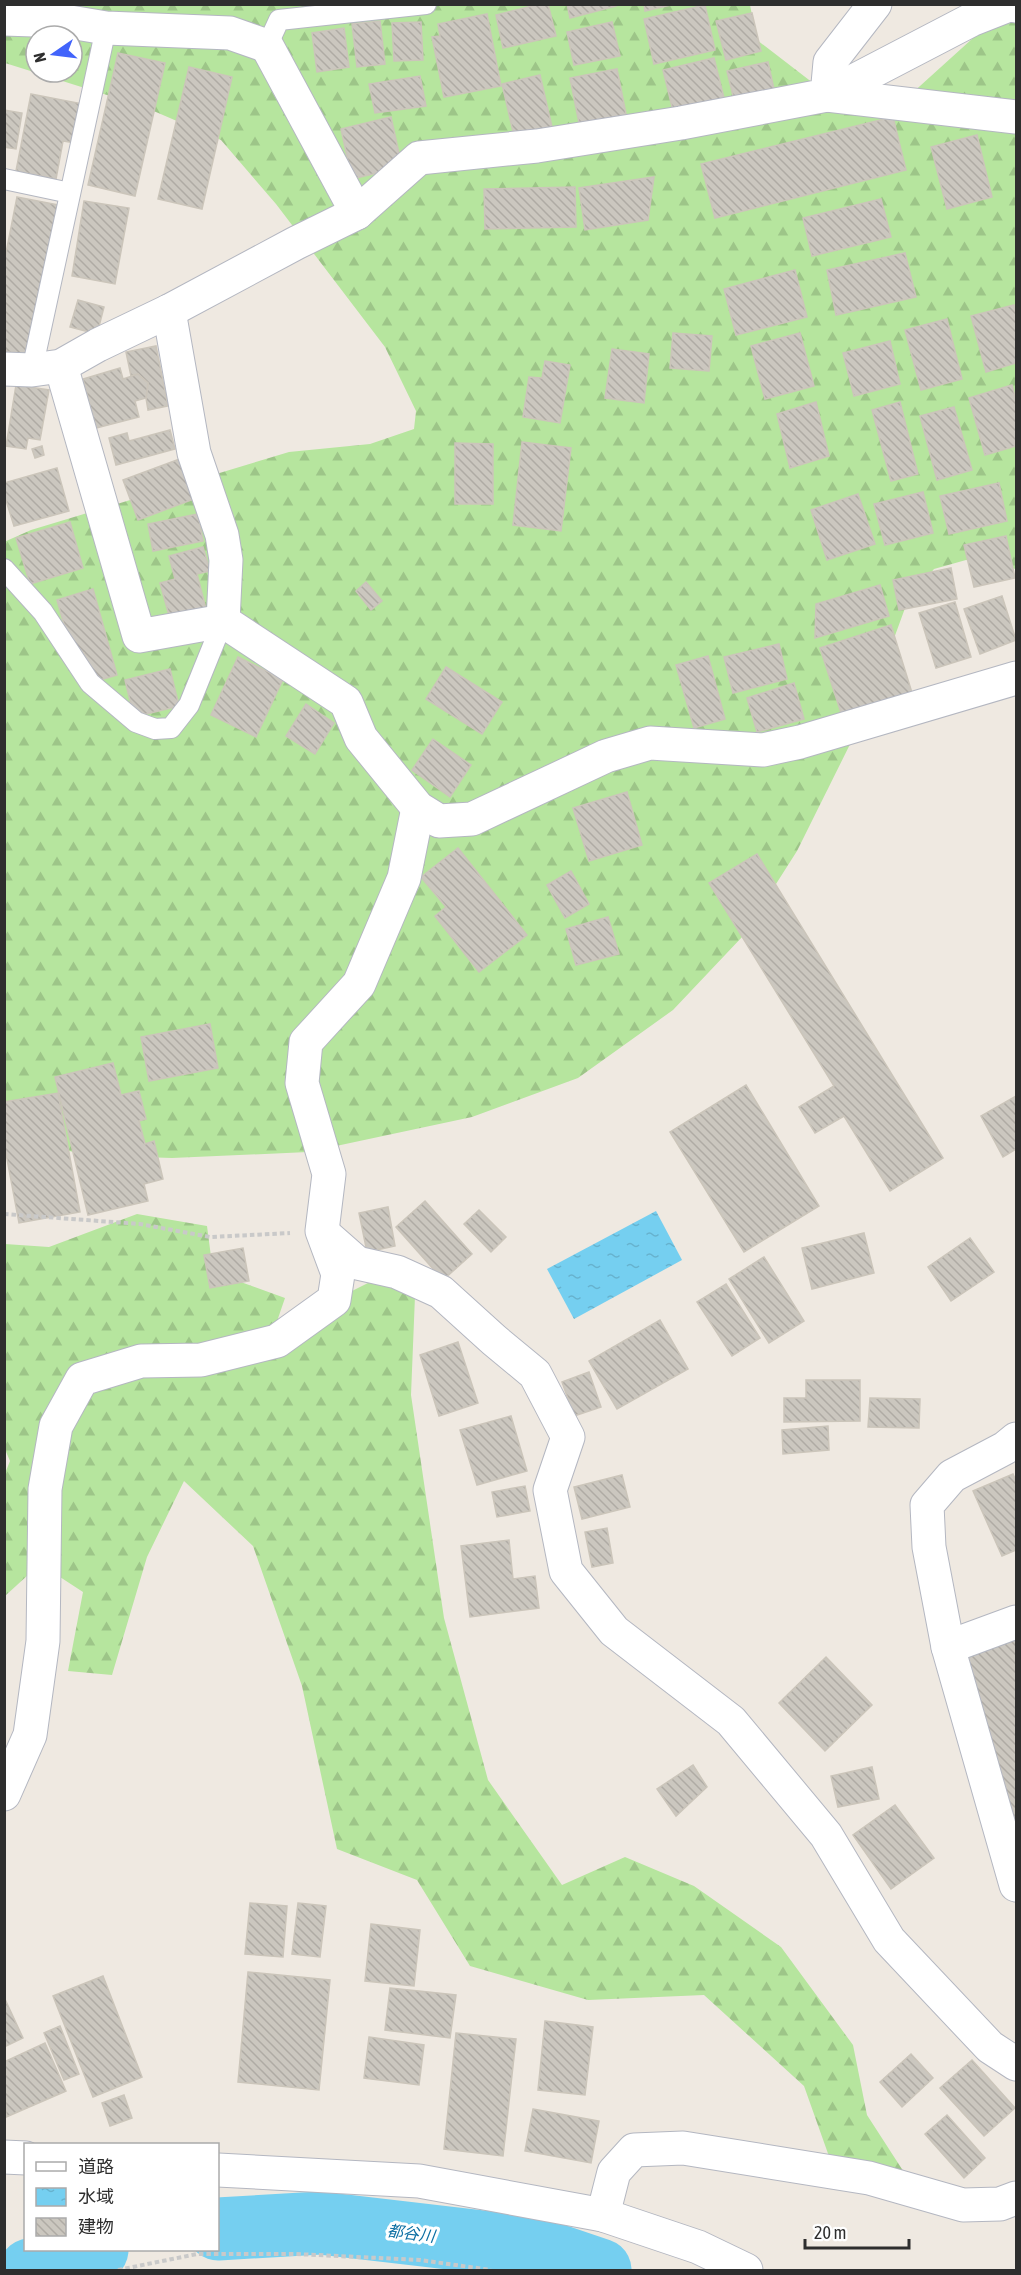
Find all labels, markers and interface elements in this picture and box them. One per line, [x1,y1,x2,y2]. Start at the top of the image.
north arrow [24,24,84,84]
text: N [30,51,49,64]
legend [24,2143,219,2251]
text: 道路 [78,2156,114,2177]
text: 水域 [78,2186,114,2207]
scale bar [805,2212,908,2250]
text: 建物 [78,2216,114,2237]
water label: 都谷川 [386,2221,438,2245]
text: 20 m [814,2222,846,2243]

